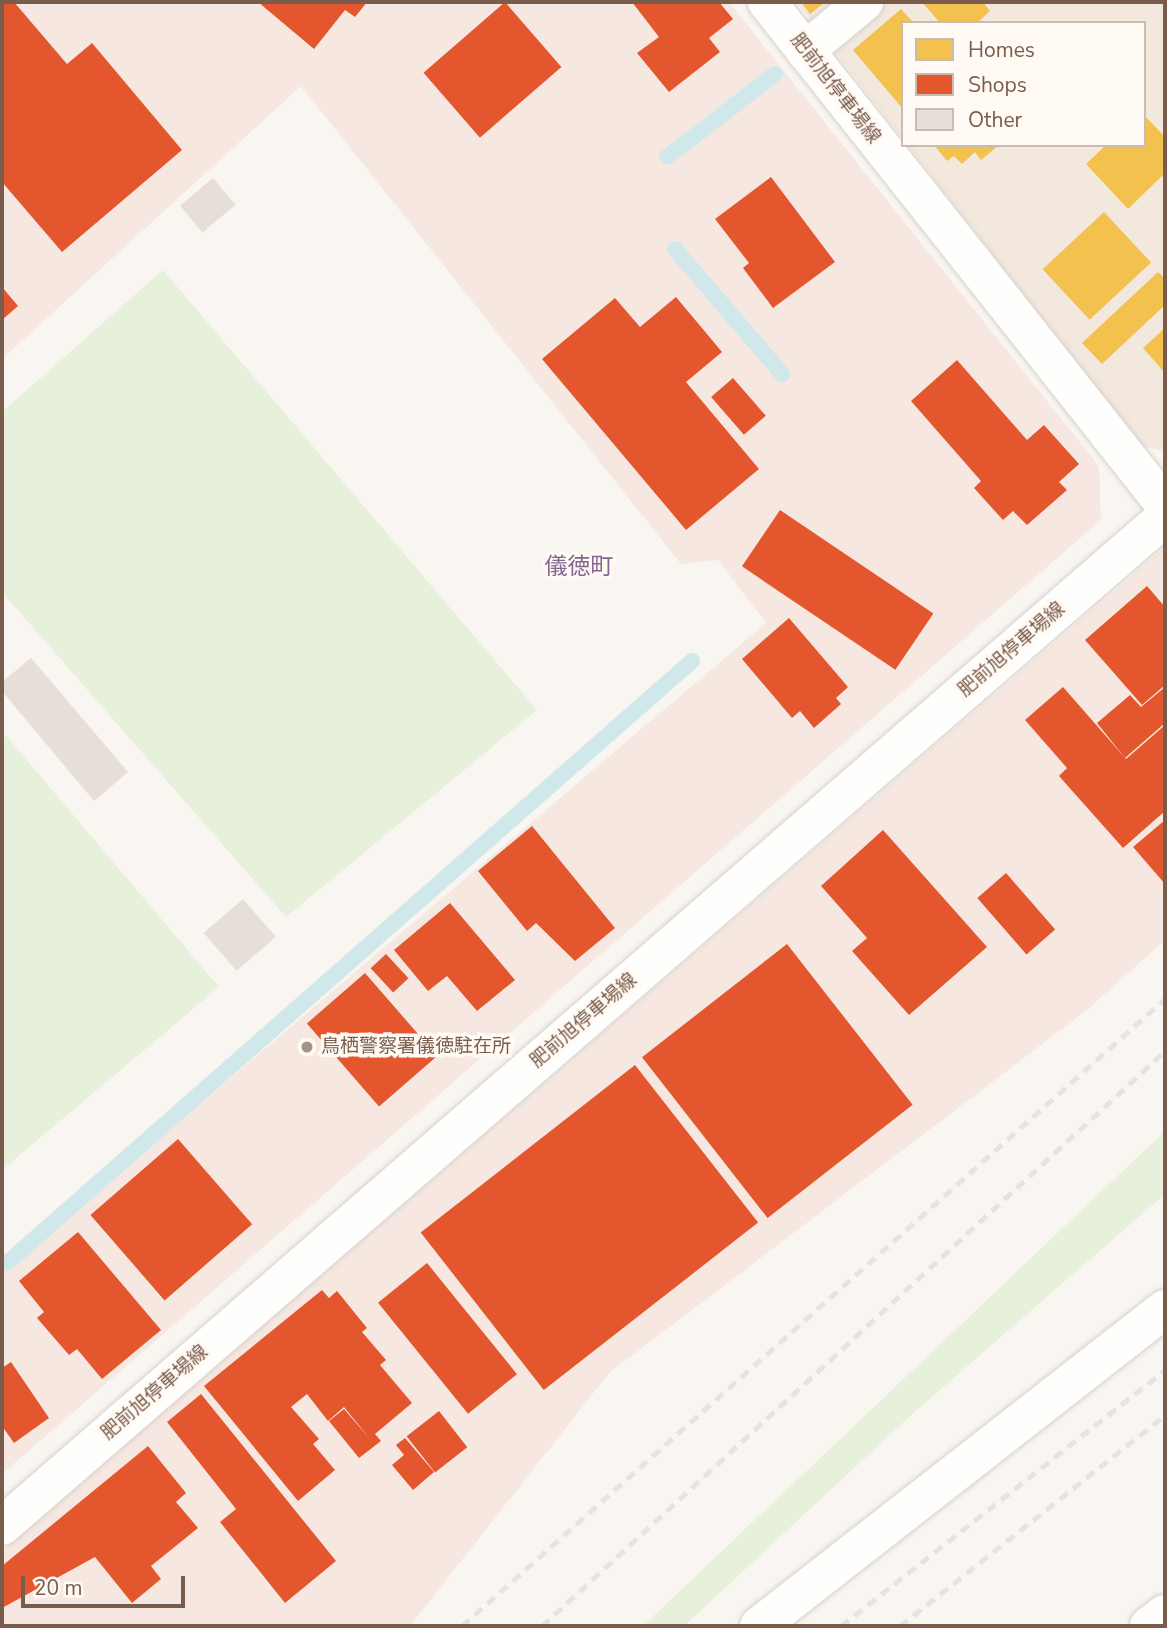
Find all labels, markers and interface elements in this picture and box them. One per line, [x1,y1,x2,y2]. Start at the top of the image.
legend [901,21,1146,147]
street label: 肥前旭停車場線 [785,30,885,148]
text: Homes [968,36,1035,64]
text: Shops [968,71,1027,99]
text: Other [968,106,1022,134]
district label: 儀徳町 [545,553,613,581]
street label: 肥前旭停車場線 [954,598,1070,702]
street label: 肥前旭停車場線 [526,969,642,1073]
place label: 鳥栖警察署儀徳駐在所 [321,1036,511,1058]
marker: 鳥栖警察署儀徳駐在所 [299,1039,315,1055]
street label: 肥前旭停車場線 [97,1341,213,1445]
scale bar [24,1562,189,1606]
text: 20 m [34,1574,83,1602]

